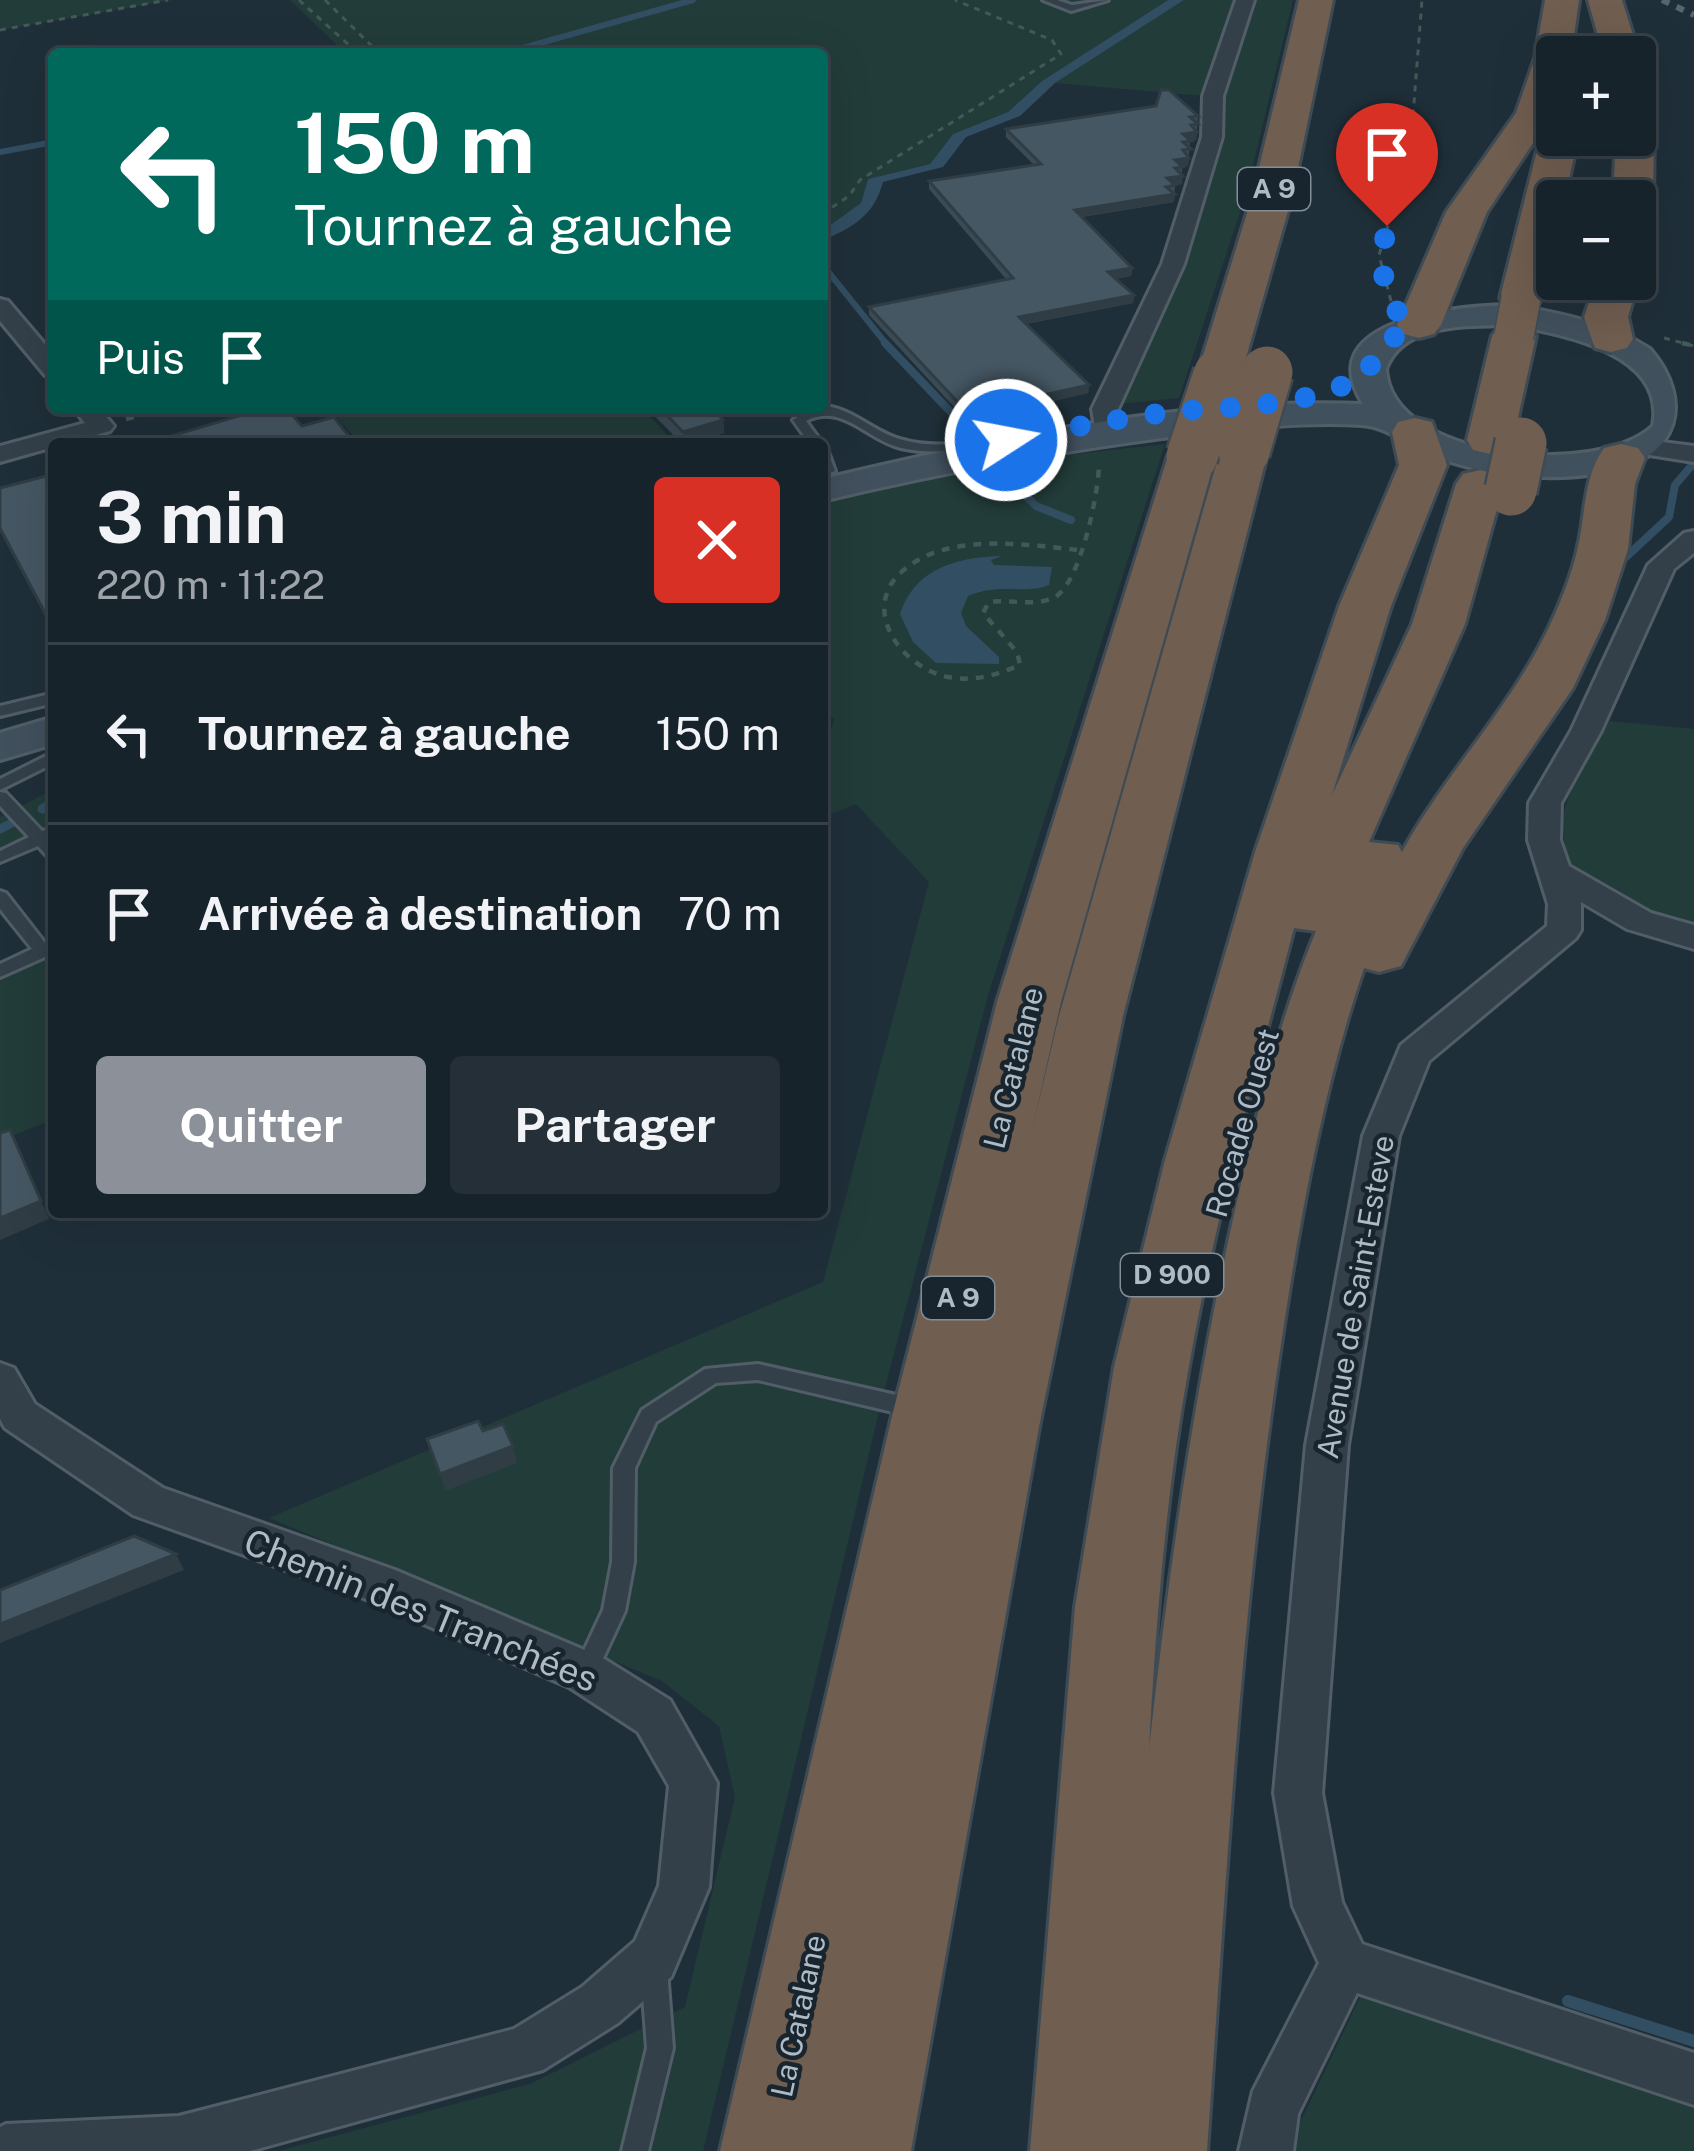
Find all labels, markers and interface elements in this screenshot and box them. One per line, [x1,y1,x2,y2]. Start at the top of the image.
map controls [1536,36,1656,300]
button: + [1536,36,1656,156]
text: 150 m [294,93,535,192]
icon: left [96,96,252,252]
pin [1336,103,1438,226]
icon: arrive [1354,121,1420,187]
road number: A 9 [1238,168,1310,210]
button: − [1536,180,1656,300]
text: Tournez à gauche [294,194,733,257]
icon: arrive [209,324,275,390]
text: Puis [96,331,185,384]
position arrow [943,377,1069,503]
text: 3 min [96,475,287,559]
button: close [654,477,780,603]
text: 220 m · 11:22 [96,562,325,608]
icon: left [96,701,162,767]
text: Tournez à gauche [198,707,571,760]
text: 150 m [655,707,780,760]
icon: arrive [96,881,162,947]
text: Arrivée à destination [198,887,642,940]
text: 70 m [678,887,782,940]
street label: La Catalane [976,983,1050,1152]
street label: Rocade Ouest [1198,1024,1286,1221]
button: Quitter [96,1056,426,1194]
button: Partager [450,1056,780,1194]
street label: Avenue de Saint-Esteve [1309,1132,1401,1461]
road number: D 900 [1121,1254,1223,1296]
road number: A 9 [922,1277,994,1319]
street label: Chemin des Tranchées [238,1520,604,1700]
street label: La Catalane [763,1931,833,2100]

